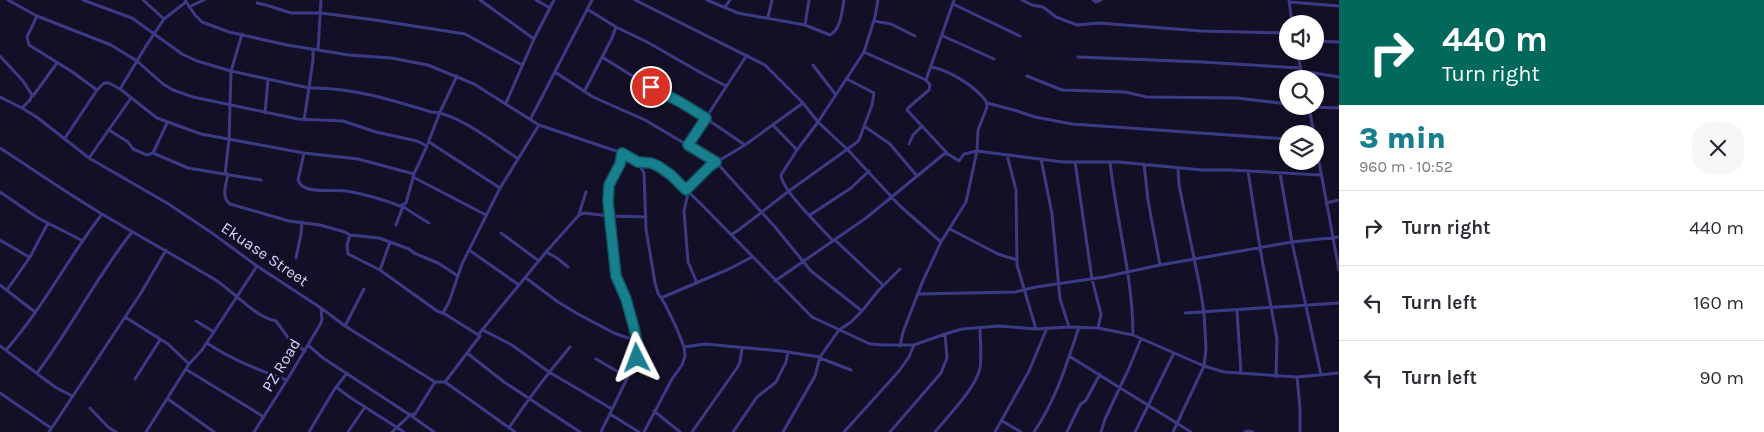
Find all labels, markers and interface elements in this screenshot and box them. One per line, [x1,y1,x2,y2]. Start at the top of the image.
map controls [1279,15,1324,170]
button: sound [1279,15,1324,60]
text: 440 m [1442,19,1548,60]
icon: right [1359,20,1424,85]
text: Turn right [1442,61,1540,87]
pin [630,66,672,108]
button: search [1279,70,1324,115]
icon: arrive [637,73,665,101]
text: 3 min [1359,120,1446,156]
button: close [1692,122,1744,174]
button: layers [1279,125,1324,170]
text: 960 m · 10:52 [1359,157,1453,176]
icon: right [1359,214,1387,242]
text: Turn right [1402,217,1491,239]
text: 440 m [1689,217,1744,239]
street label: Ekuase Street [218,218,312,290]
icon: left [1359,289,1387,317]
text: Turn left [1402,292,1477,314]
text: 160 m [1693,292,1744,314]
position arrow [610,331,662,383]
street label: PZ Road [258,335,304,395]
icon: left [1359,364,1387,392]
text: Turn left [1402,367,1477,389]
text: 90 m [1699,367,1744,389]

